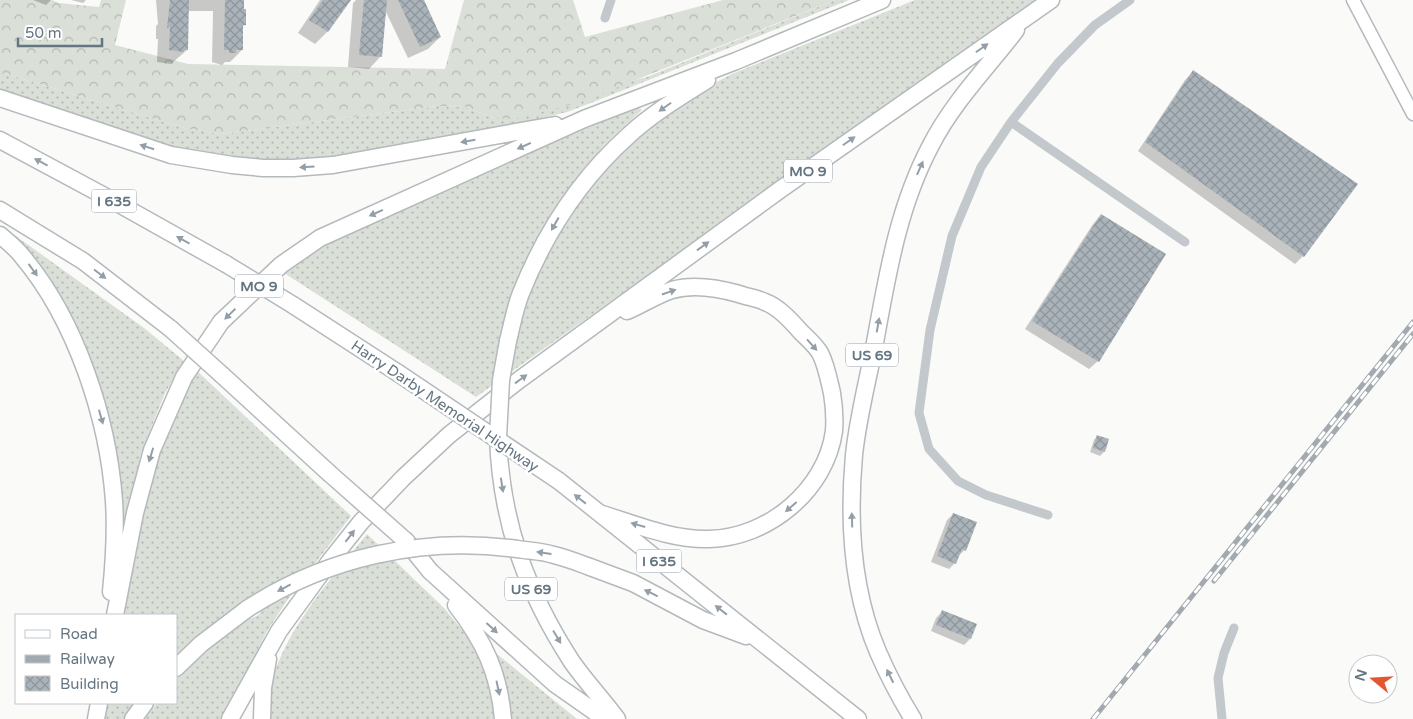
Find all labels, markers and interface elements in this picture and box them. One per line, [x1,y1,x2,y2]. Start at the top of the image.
scale bar [18,15,101,47]
text: 50 m [25,24,62,42]
one-way arrow [976,43,989,53]
one-way arrow [659,102,672,112]
one-way arrow [842,136,856,146]
one-way arrow [459,138,475,146]
one-way arrow [139,143,154,151]
one-way arrow [517,143,531,151]
one-way arrow [34,158,48,166]
road number: MO 9 [784,160,832,182]
one-way arrow [916,161,924,175]
one-way arrow [299,163,315,171]
road number: I 635 [92,190,136,212]
one-way arrow [369,209,383,217]
one-way arrow [551,217,559,232]
one-way arrow [176,236,191,244]
one-way arrow [696,241,709,252]
one-way arrow [28,264,38,277]
one-way arrow [93,269,106,280]
road number: MO 9 [235,274,283,298]
one-way arrow [662,288,677,295]
one-way arrow [224,308,236,320]
one-way arrow [874,317,882,332]
street label: Harry Darby Memorial Highway [348,336,542,476]
one-way arrow [807,338,818,351]
road number: US 69 [846,344,898,366]
one-way arrow [514,374,528,384]
one-way arrow [97,410,105,425]
one-way arrow [146,448,154,463]
one-way arrow [498,478,506,494]
one-way arrow [574,493,587,504]
one-way arrow [784,501,797,512]
one-way arrow [847,511,855,527]
one-way arrow [631,520,646,528]
one-way arrow [345,529,355,543]
one-way arrow [536,549,552,557]
road number: I 635 [636,550,682,572]
road number: US 69 [505,578,557,600]
one-way arrow [277,584,291,592]
one-way arrow [644,588,659,597]
one-way arrow [715,605,728,616]
legend [15,614,178,704]
one-way arrow [486,622,499,633]
text: Road [60,625,98,643]
one-way arrow [553,630,562,643]
text: Railway [60,650,115,668]
north arrow [1348,654,1398,704]
text: N [1351,667,1371,683]
one-way arrow [886,669,894,683]
text: Building [60,675,119,693]
one-way arrow [494,680,502,695]

